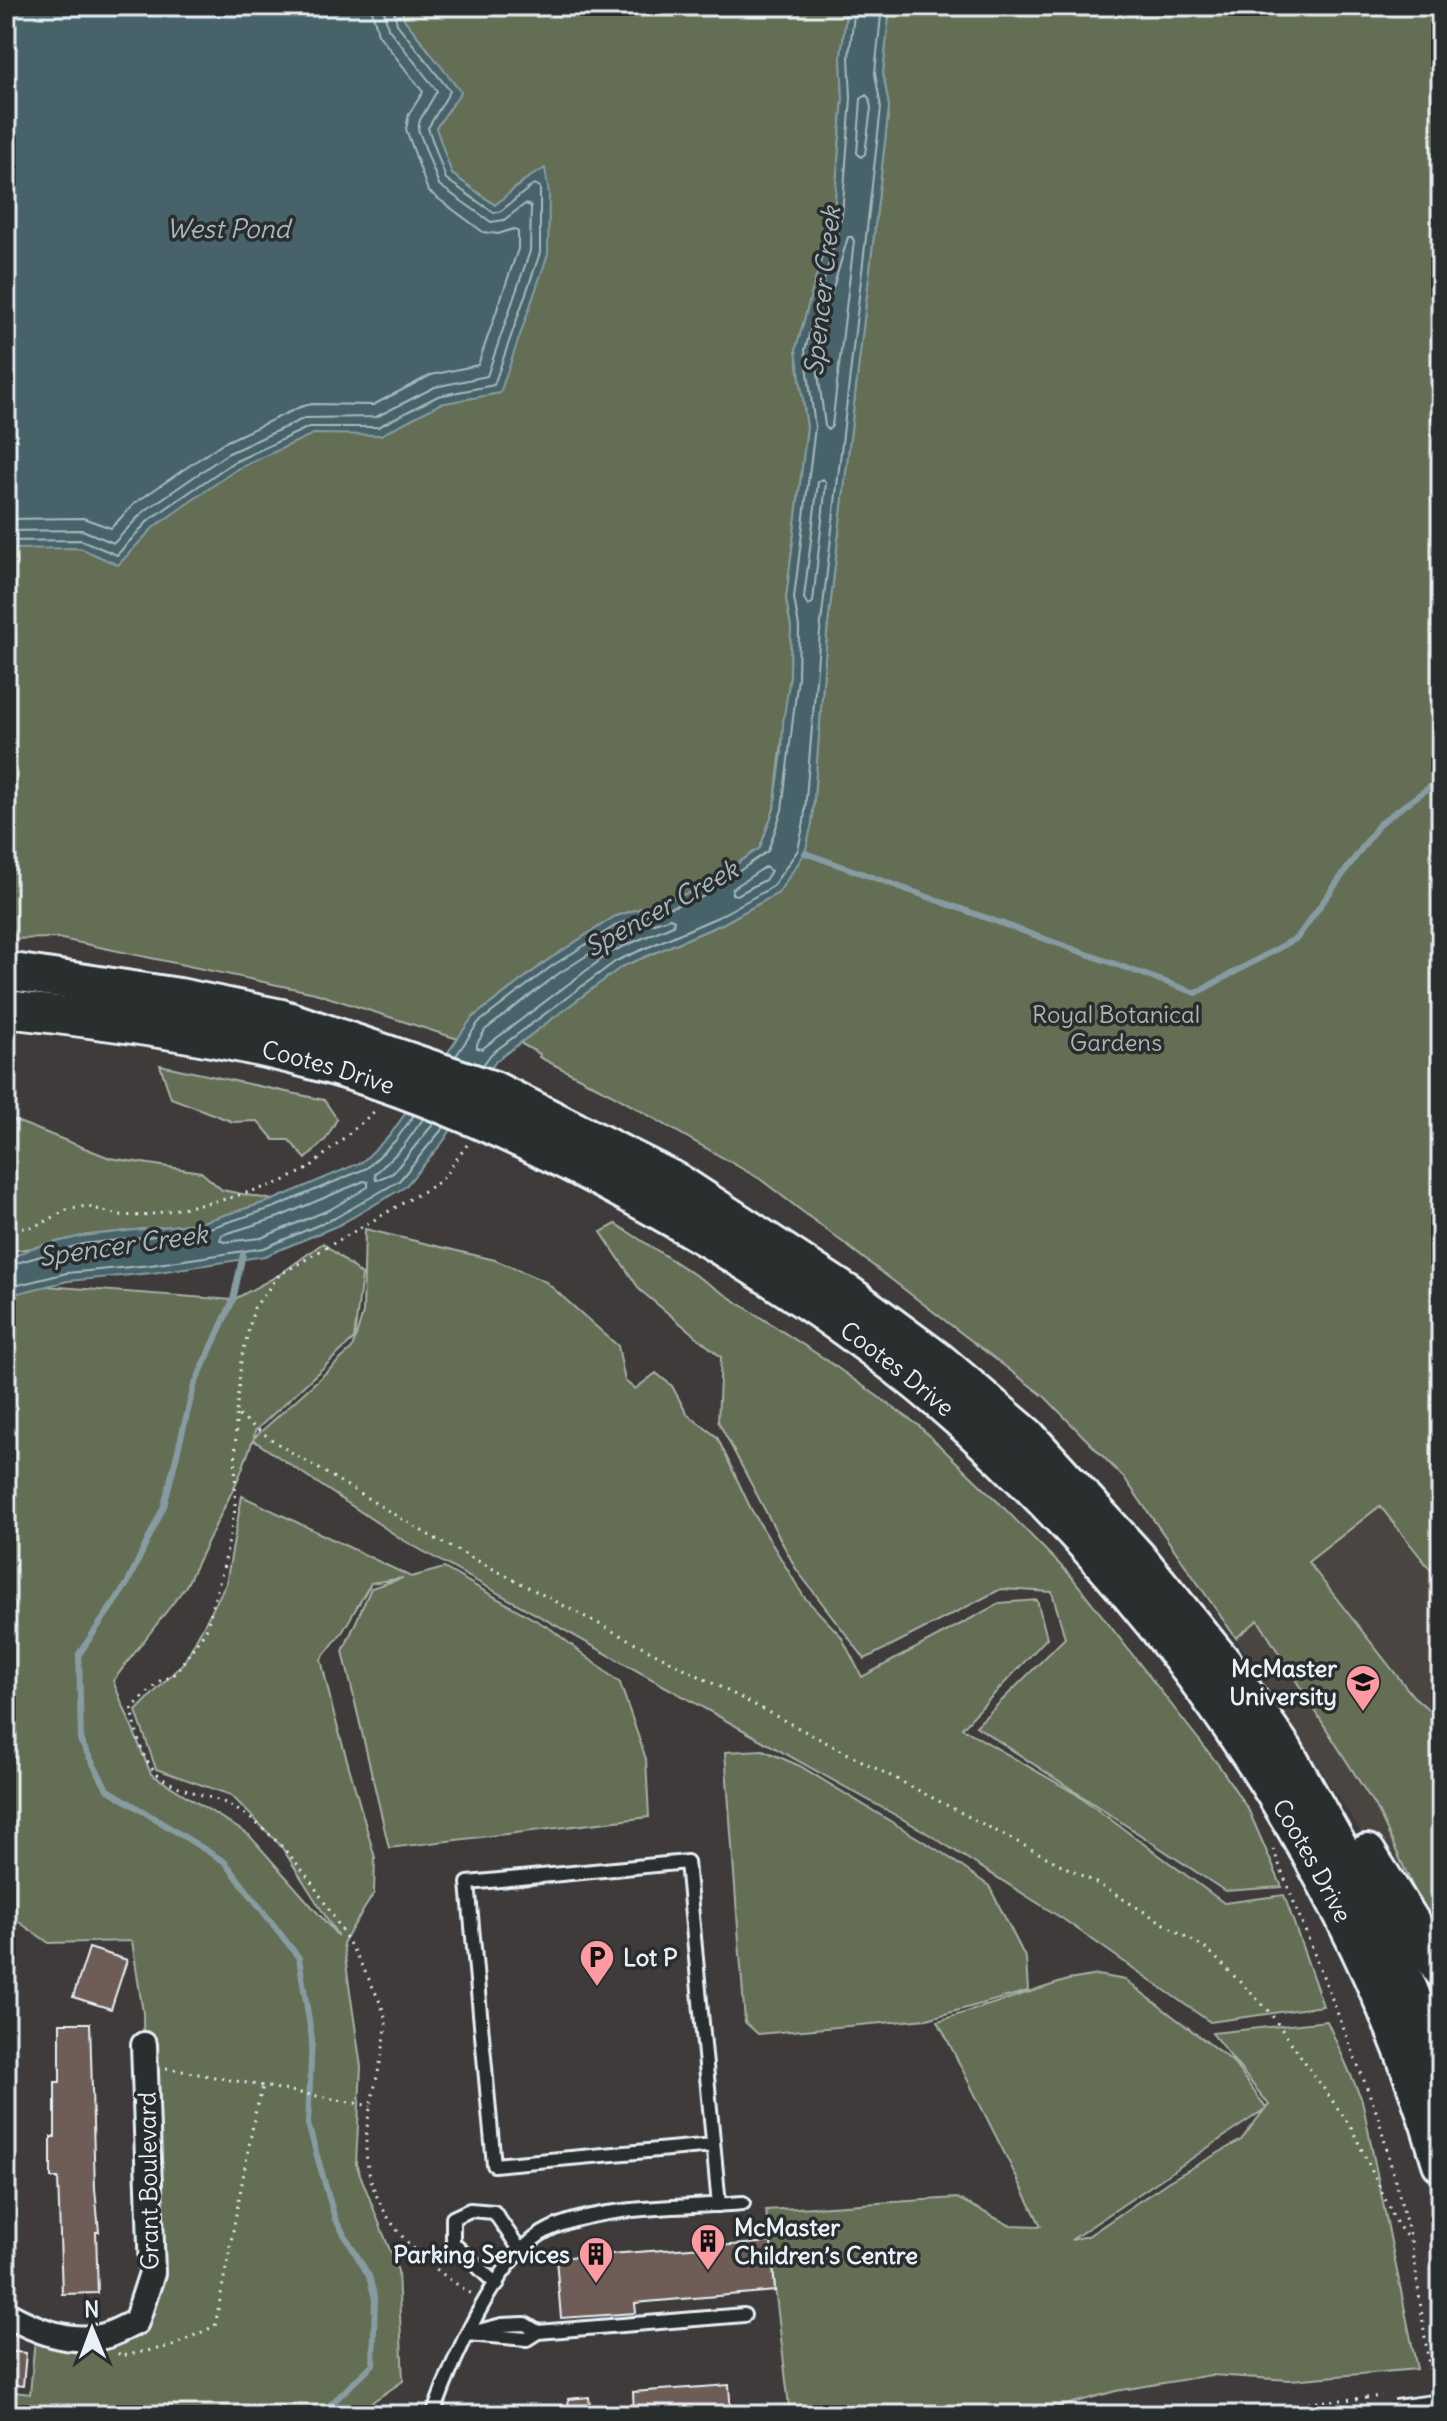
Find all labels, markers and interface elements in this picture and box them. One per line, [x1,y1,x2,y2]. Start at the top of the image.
water label: Spencer Creek [797,203,847,377]
water label: West Pond [166,212,293,245]
water label: Spencer Creek [579,852,745,964]
park label: Royal Botanical Gardens [1032,999,1200,1057]
street label: Cootes Drive [259,1034,399,1100]
water label: Spencer Creek [37,1217,211,1273]
street label: Cootes Drive [835,1314,961,1422]
place label: McMaster University [1229,1653,1337,1711]
school or university icon: McMaster University [1344,1663,1382,1713]
street label: Cootes Drive [1266,1793,1359,1927]
parking icon: Lot P [578,1938,616,1988]
place label: Lot P [623,1942,678,1972]
street label: Grant Boulevard [131,2092,165,2270]
place label: McMaster Children’s Centre [734,2212,918,2270]
building icon: McMaster Children’s Centre [689,2222,727,2272]
building icon: Parking Services [577,2235,615,2285]
place label: Parking Services [393,2239,570,2269]
north arrow [52,2289,132,2369]
text: N [84,2295,99,2323]

